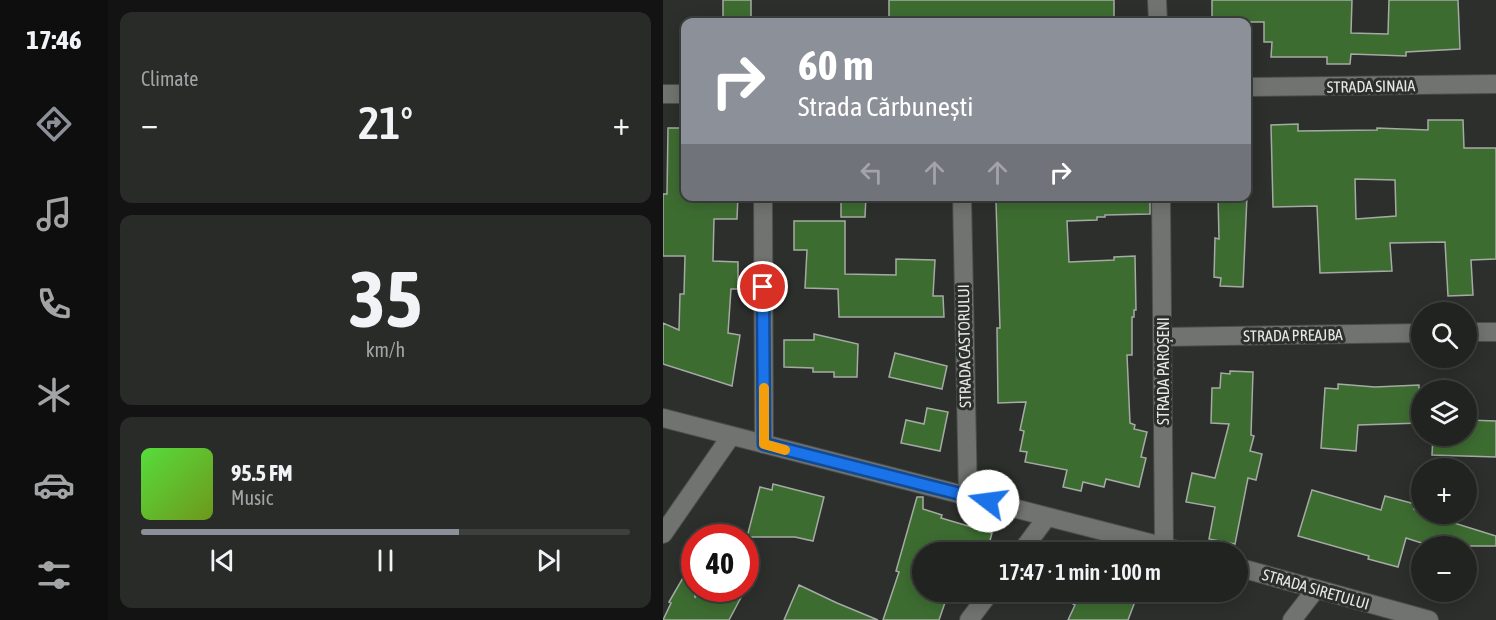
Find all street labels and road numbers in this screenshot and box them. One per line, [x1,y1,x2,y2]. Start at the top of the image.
street label: STRADA SINAIA [1327,76,1416,96]
street label: STRADA CASTORULUI [954,284,974,408]
street label: STRADA PAROȘENI [1154,317,1173,425]
street label: STRADA PREAJBA [1243,325,1343,345]
street label: STRADA SIRETULUI [1260,565,1372,613]

